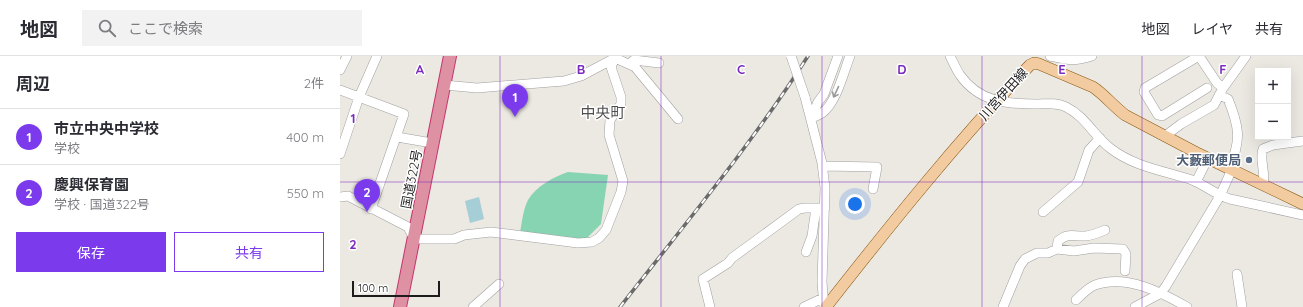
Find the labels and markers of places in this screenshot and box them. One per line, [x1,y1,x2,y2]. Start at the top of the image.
pin: 1 [502,84,528,117]
place label: 大藪郵便局 [1176,152,1241,168]
marker: 大藪郵便局 [1244,155,1254,165]
pin: 2 [354,179,380,212]

